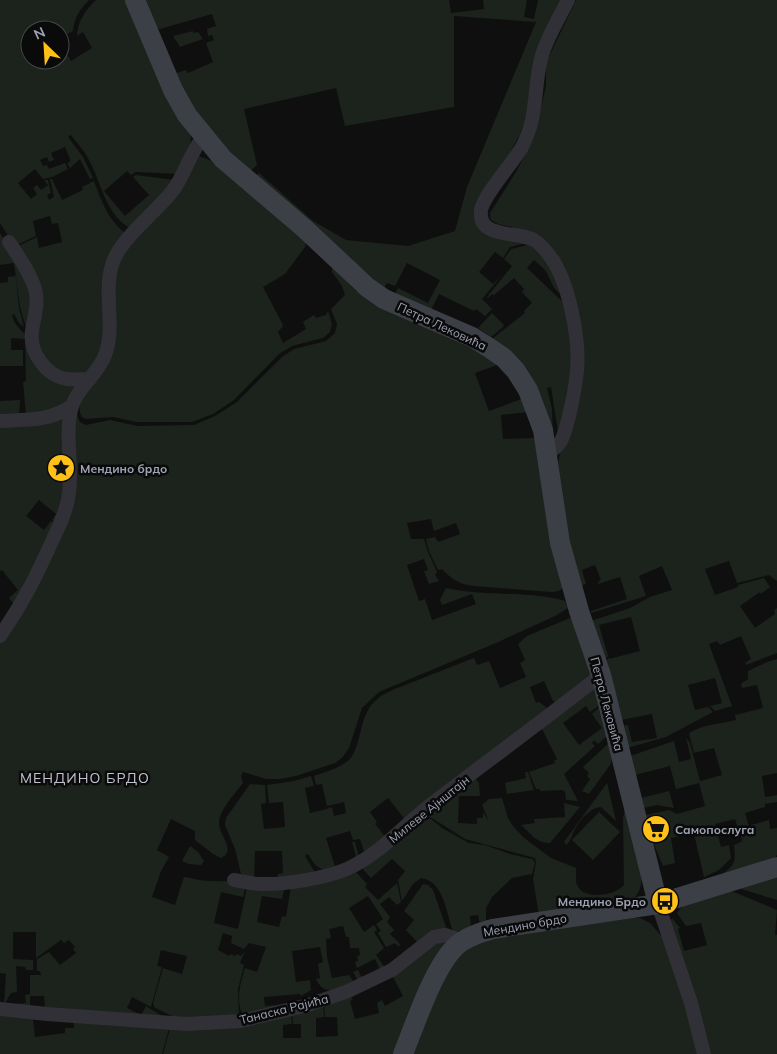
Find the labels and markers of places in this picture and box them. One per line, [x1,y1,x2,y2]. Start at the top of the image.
place icon: Мендино брдо [46,453,76,483]
place label: Мендино брдо [80,461,167,476]
supermarket icon: Самопослуга [641,814,671,844]
place label: Самопослуга [675,822,754,837]
bus stop icon: Мендино Брдо [650,886,680,916]
place label: Мендино Брдо [558,894,646,909]

